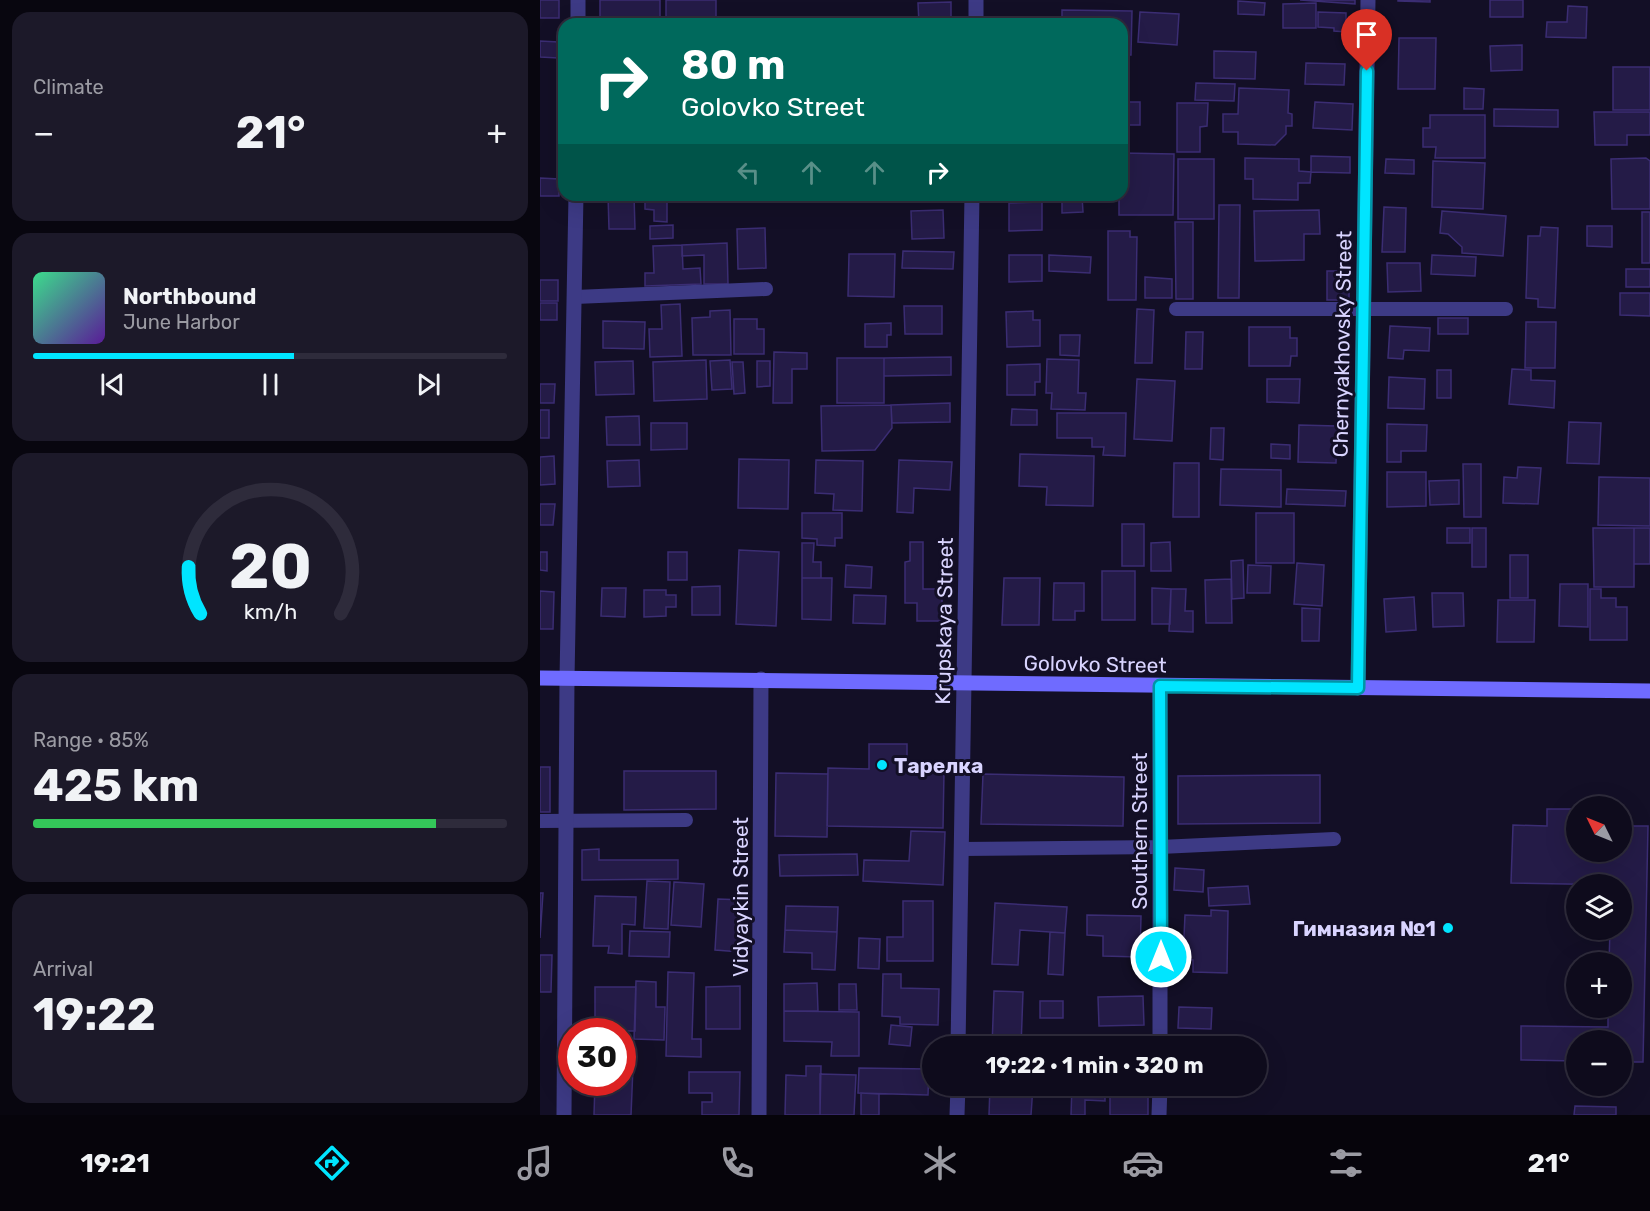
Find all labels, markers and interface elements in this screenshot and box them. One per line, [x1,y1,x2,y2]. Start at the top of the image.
pin [1341,9,1392,71]
icon: arrive [1350,18,1383,51]
text: 80 m [681,40,785,90]
icon: right [582,42,660,120]
text: Climate [33,75,104,99]
text: Golovko Street [681,91,865,123]
text: 21° [235,106,306,159]
text: − [33,113,54,152]
text: + [486,113,507,152]
icon: left [732,156,765,189]
icon: ahead [795,156,828,189]
icon: ahead [858,156,891,189]
icon: right [921,156,954,189]
street label: Chernyakhovsky Street [1328,230,1356,458]
text: Northbound [123,283,256,310]
text: June Harbor [123,310,240,334]
icon: previous [96,368,129,401]
icon: pause [254,368,287,401]
icon: next [412,368,445,401]
text: 20 [229,531,311,605]
street label: Krupskaya Street [930,537,958,705]
text: km/h [243,600,297,625]
street label: Golovko Street [1023,650,1167,678]
text: Range · 85% [33,728,149,752]
street label: Southern Street [1127,752,1152,910]
place label: Тарелка [894,753,983,778]
marker: Тарелка [875,758,889,772]
text: 425 km [33,759,199,812]
north arrow [1566,796,1632,862]
map controls [1566,796,1632,1096]
street label: Vidyaykin Street [728,817,753,977]
button: layers [1566,874,1632,940]
place label: Гимназия №1 [1292,916,1436,941]
marker: Гимназия №1 [1441,921,1455,935]
position arrow [1129,925,1193,989]
button: + [1566,952,1632,1018]
text: Arrival [33,957,93,981]
text: 19:22 [33,988,156,1041]
speed limit sign: 30 [558,1018,636,1096]
button: − [1566,1030,1632,1096]
text: 19:22 · 1 min · 320 m [985,1052,1204,1079]
icon: directions [311,1142,353,1184]
icon: music [514,1142,556,1184]
icon: phone [716,1142,758,1184]
icon: climate [919,1142,961,1184]
icon: car [1122,1142,1164,1184]
icon: filters [1325,1142,1367,1184]
text: 19:21 [80,1147,150,1179]
text: 21° [1527,1147,1570,1179]

